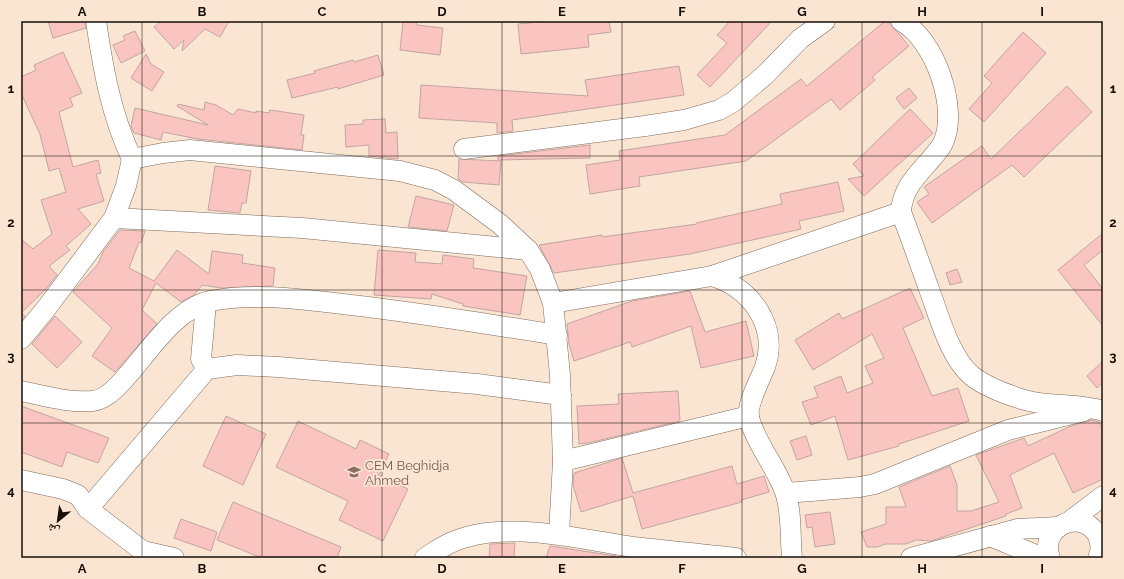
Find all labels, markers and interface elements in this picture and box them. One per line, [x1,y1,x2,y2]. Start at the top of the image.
text: A [78,4,87,19]
text: B [198,4,207,19]
text: C [318,4,327,19]
text: D [437,4,447,19]
text: E [558,4,566,19]
text: F [678,4,686,19]
text: G [797,4,807,19]
text: H [917,4,927,19]
text: I [1040,4,1044,19]
text: 1 [8,81,15,96]
text: 1 [1110,81,1117,96]
text: 2 [7,215,15,230]
text: 2 [1109,215,1117,230]
text: 3 [7,349,15,364]
text: 3 [1109,349,1117,364]
place label: CEM Beghidja Ahmed [365,458,449,488]
school or university icon: CEM Beghidja Ahmed [346,464,362,480]
text: 4 [7,483,15,498]
text: 4 [1109,483,1117,498]
north arrow [38,501,78,541]
text: ش [45,520,62,538]
text: A [78,561,87,576]
text: B [198,561,207,576]
text: C [318,561,327,576]
text: D [437,561,447,576]
text: E [558,561,566,576]
text: F [678,561,686,576]
text: G [797,561,807,576]
text: H [917,561,927,576]
text: I [1040,561,1044,576]

